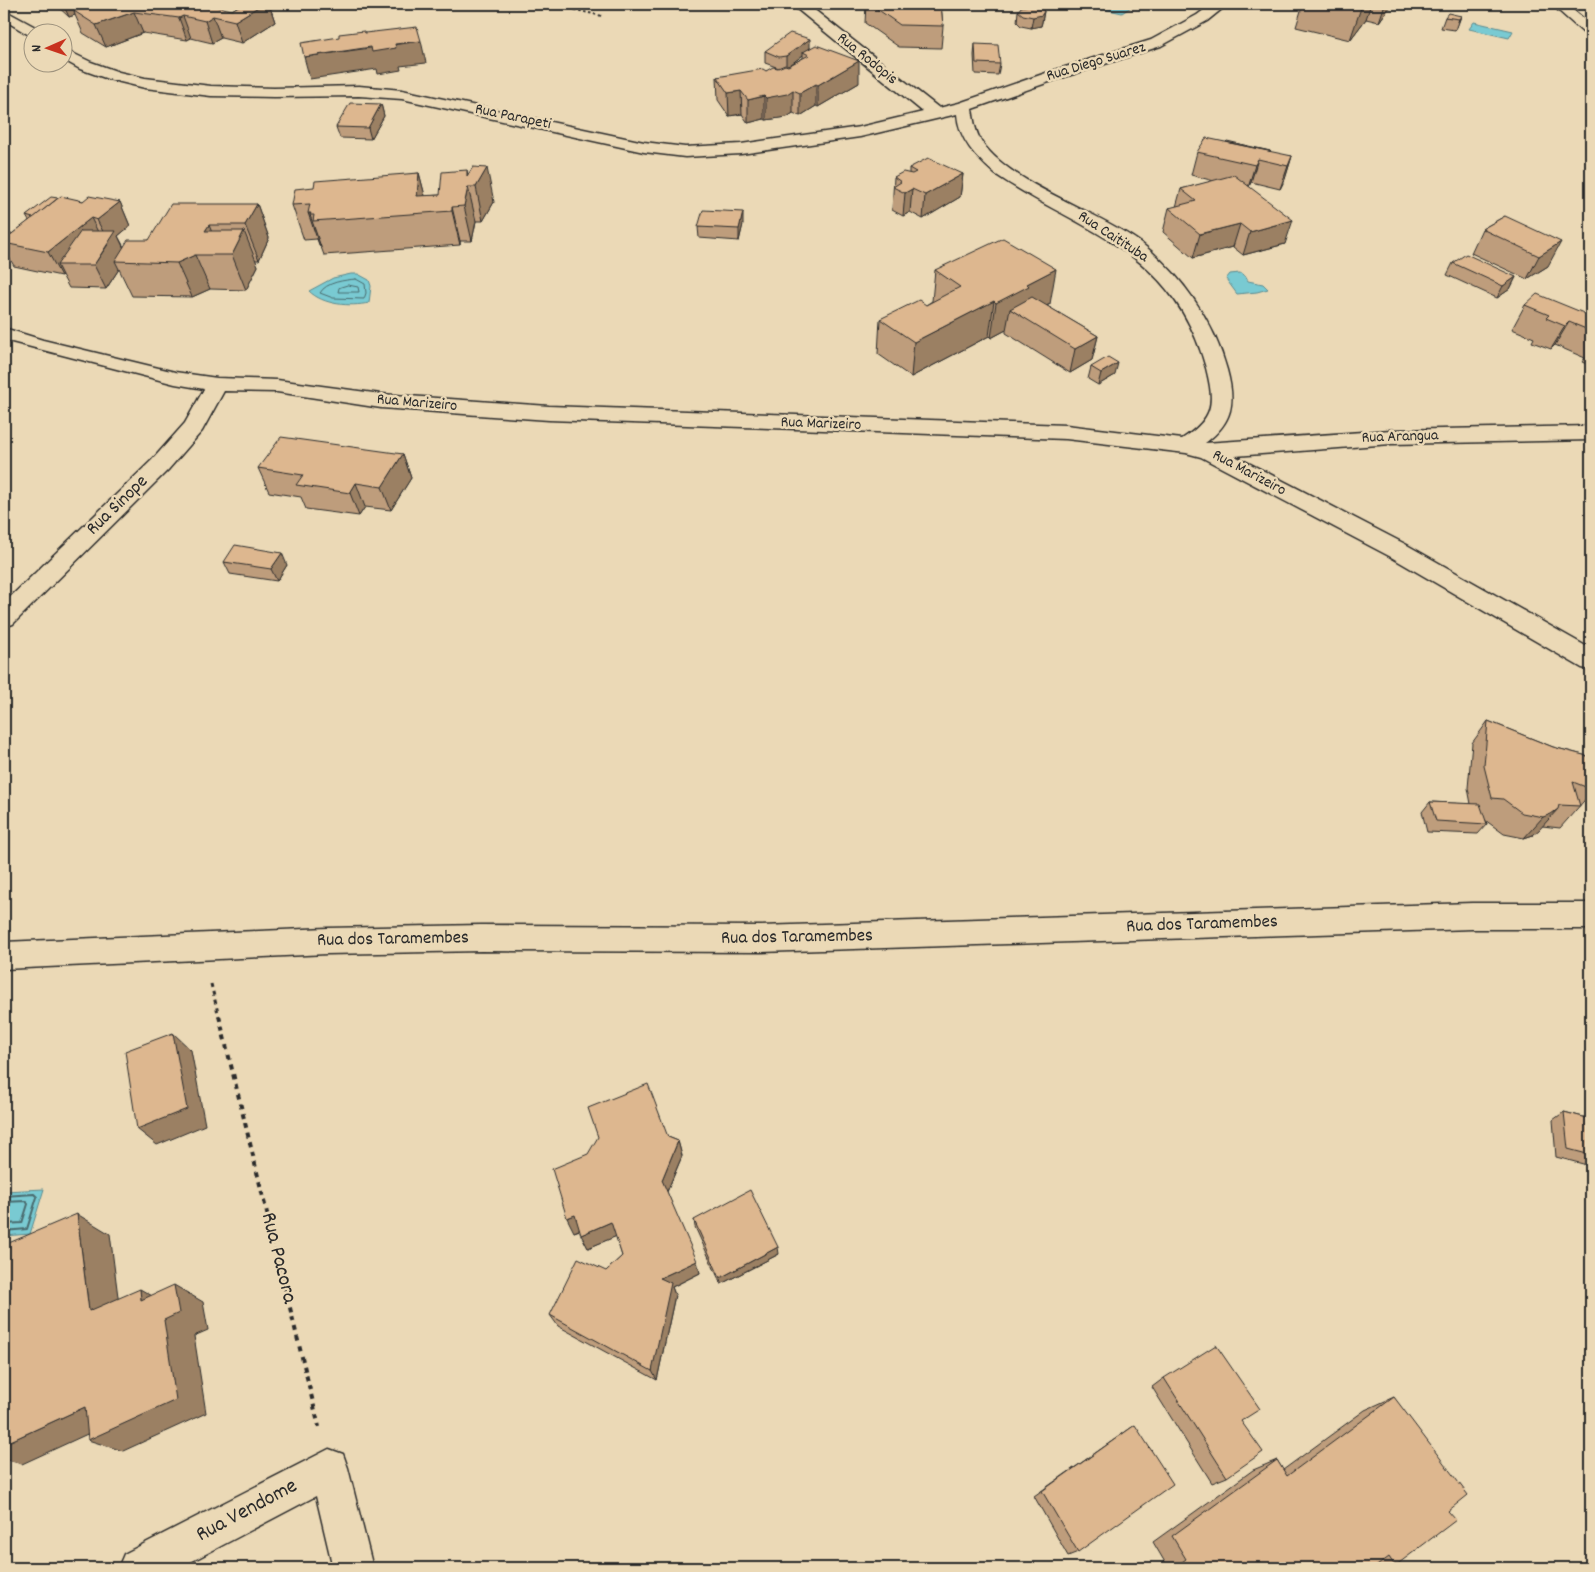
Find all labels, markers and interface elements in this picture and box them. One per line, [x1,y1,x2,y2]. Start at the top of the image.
north arrow [22,22,72,72]
street label: Rua Rodopis [832,27,903,91]
street label: Rua Diego Suarez [1044,36,1148,88]
text: N [27,44,47,52]
street label: Rua Parapeti [473,98,553,136]
street label: Rua Caitituba [1073,205,1153,269]
street label: Rua Marizeiro [376,388,458,418]
street label: Rua Marizeiro [780,411,862,437]
street label: Rua Arangua [1361,424,1439,450]
street label: Rua Marizeiro [1208,444,1290,502]
street label: Rua Sinope [81,470,155,542]
street label: Rua dos Taramembes [1126,909,1278,941]
street label: Rua dos Taramembes [721,923,873,953]
street label: Rua dos Taramembes [317,925,469,955]
street label: Rua Pacora [252,1209,304,1308]
street label: Rua Vendome [191,1471,303,1551]

